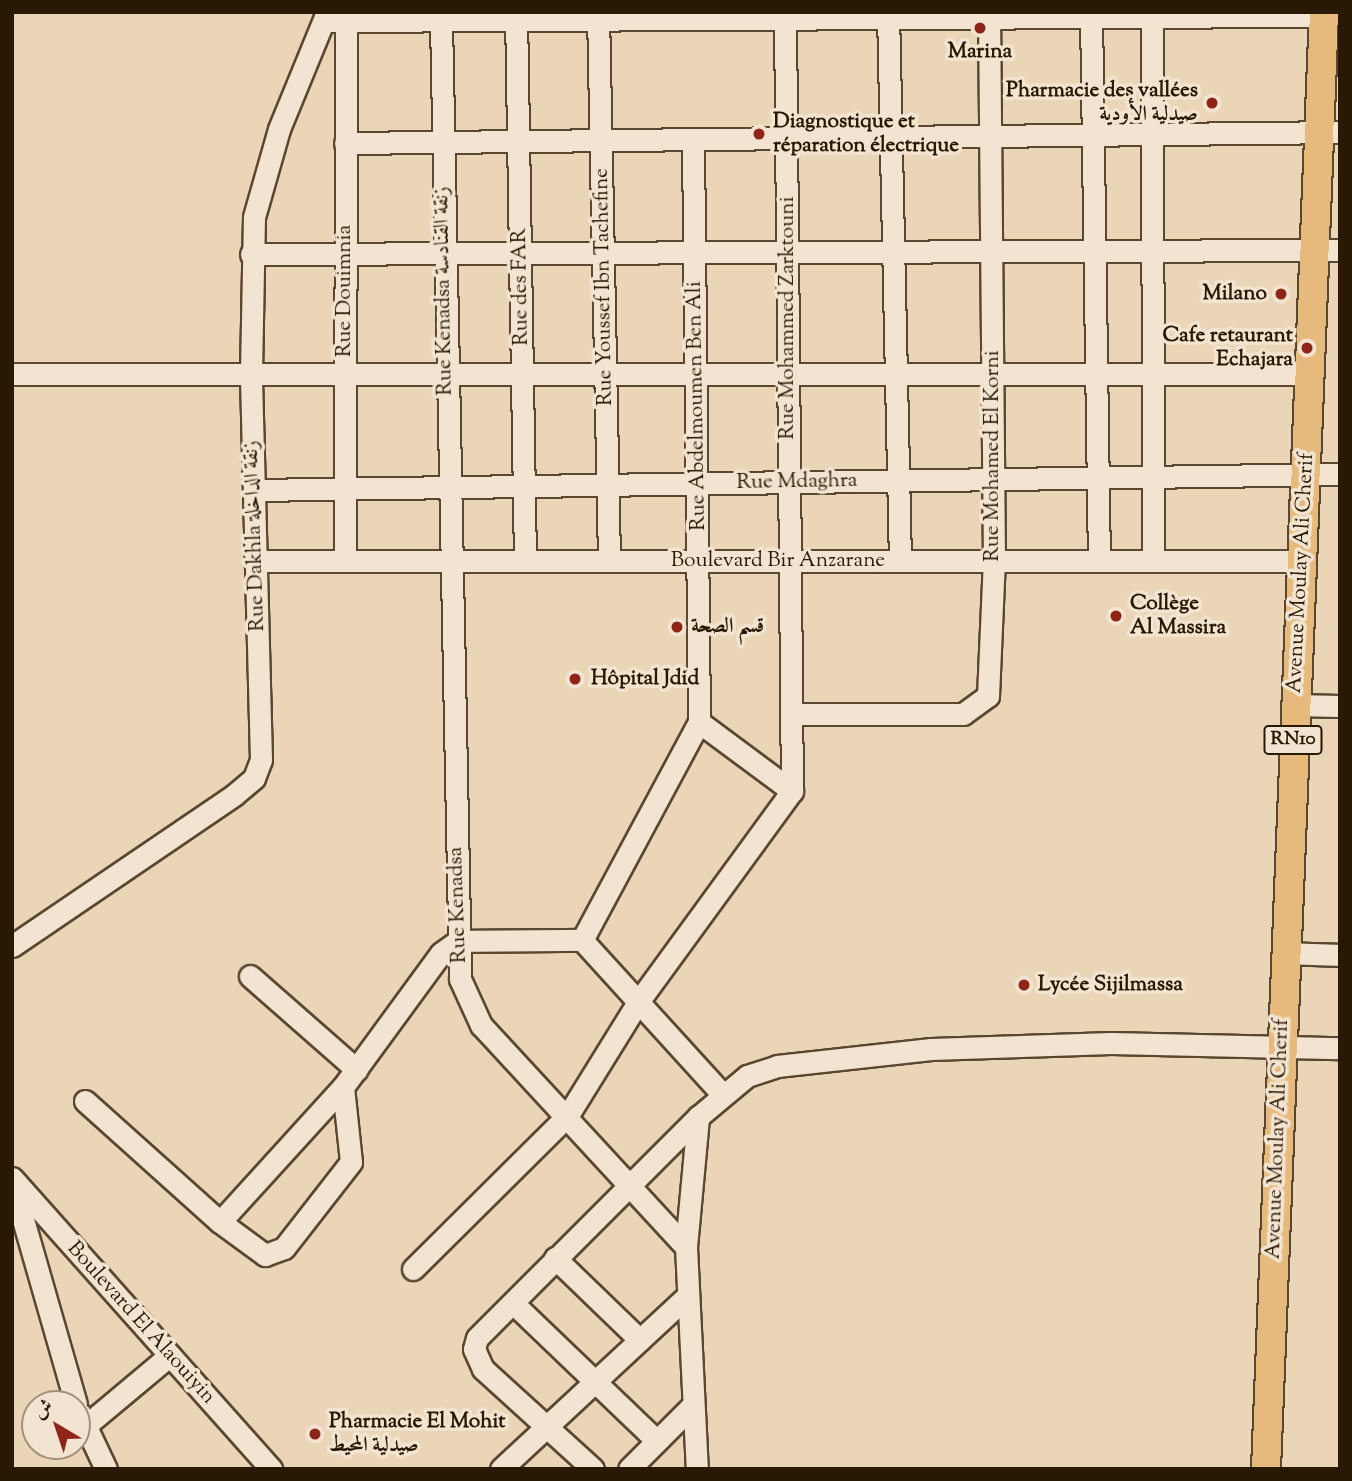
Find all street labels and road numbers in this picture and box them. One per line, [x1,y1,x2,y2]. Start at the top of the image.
street label: Rue Youssef Ibn Tachefine [589,168,619,406]
street label: Rue Kenadsa زنقة القنادسة [430,186,458,396]
street label: Rue Mohammed Zarktouni [775,196,801,440]
street label: Rue Douimnia [332,225,358,357]
street label: Rue des FAR [507,228,535,346]
street label: Rue Abdelmoumen Ben Ali [682,281,712,531]
street label: Rue Mohamed El Korni [980,350,1006,562]
street label: Rue Dakhla زنقة الداخلة [239,440,271,632]
street label: Avenue Moulay Ali Cherif [1282,452,1320,694]
street label: Rue Mdaghra [736,468,858,496]
street label: Boulevard Bir Anzarane [671,548,885,574]
road number: RN10 [1263,724,1323,755]
street label: Rue Kenadsa [443,846,473,964]
street label: Avenue Moulay Ali Cherif [1261,1018,1295,1260]
street label: Boulevard El Alaouiyin [61,1236,221,1410]

